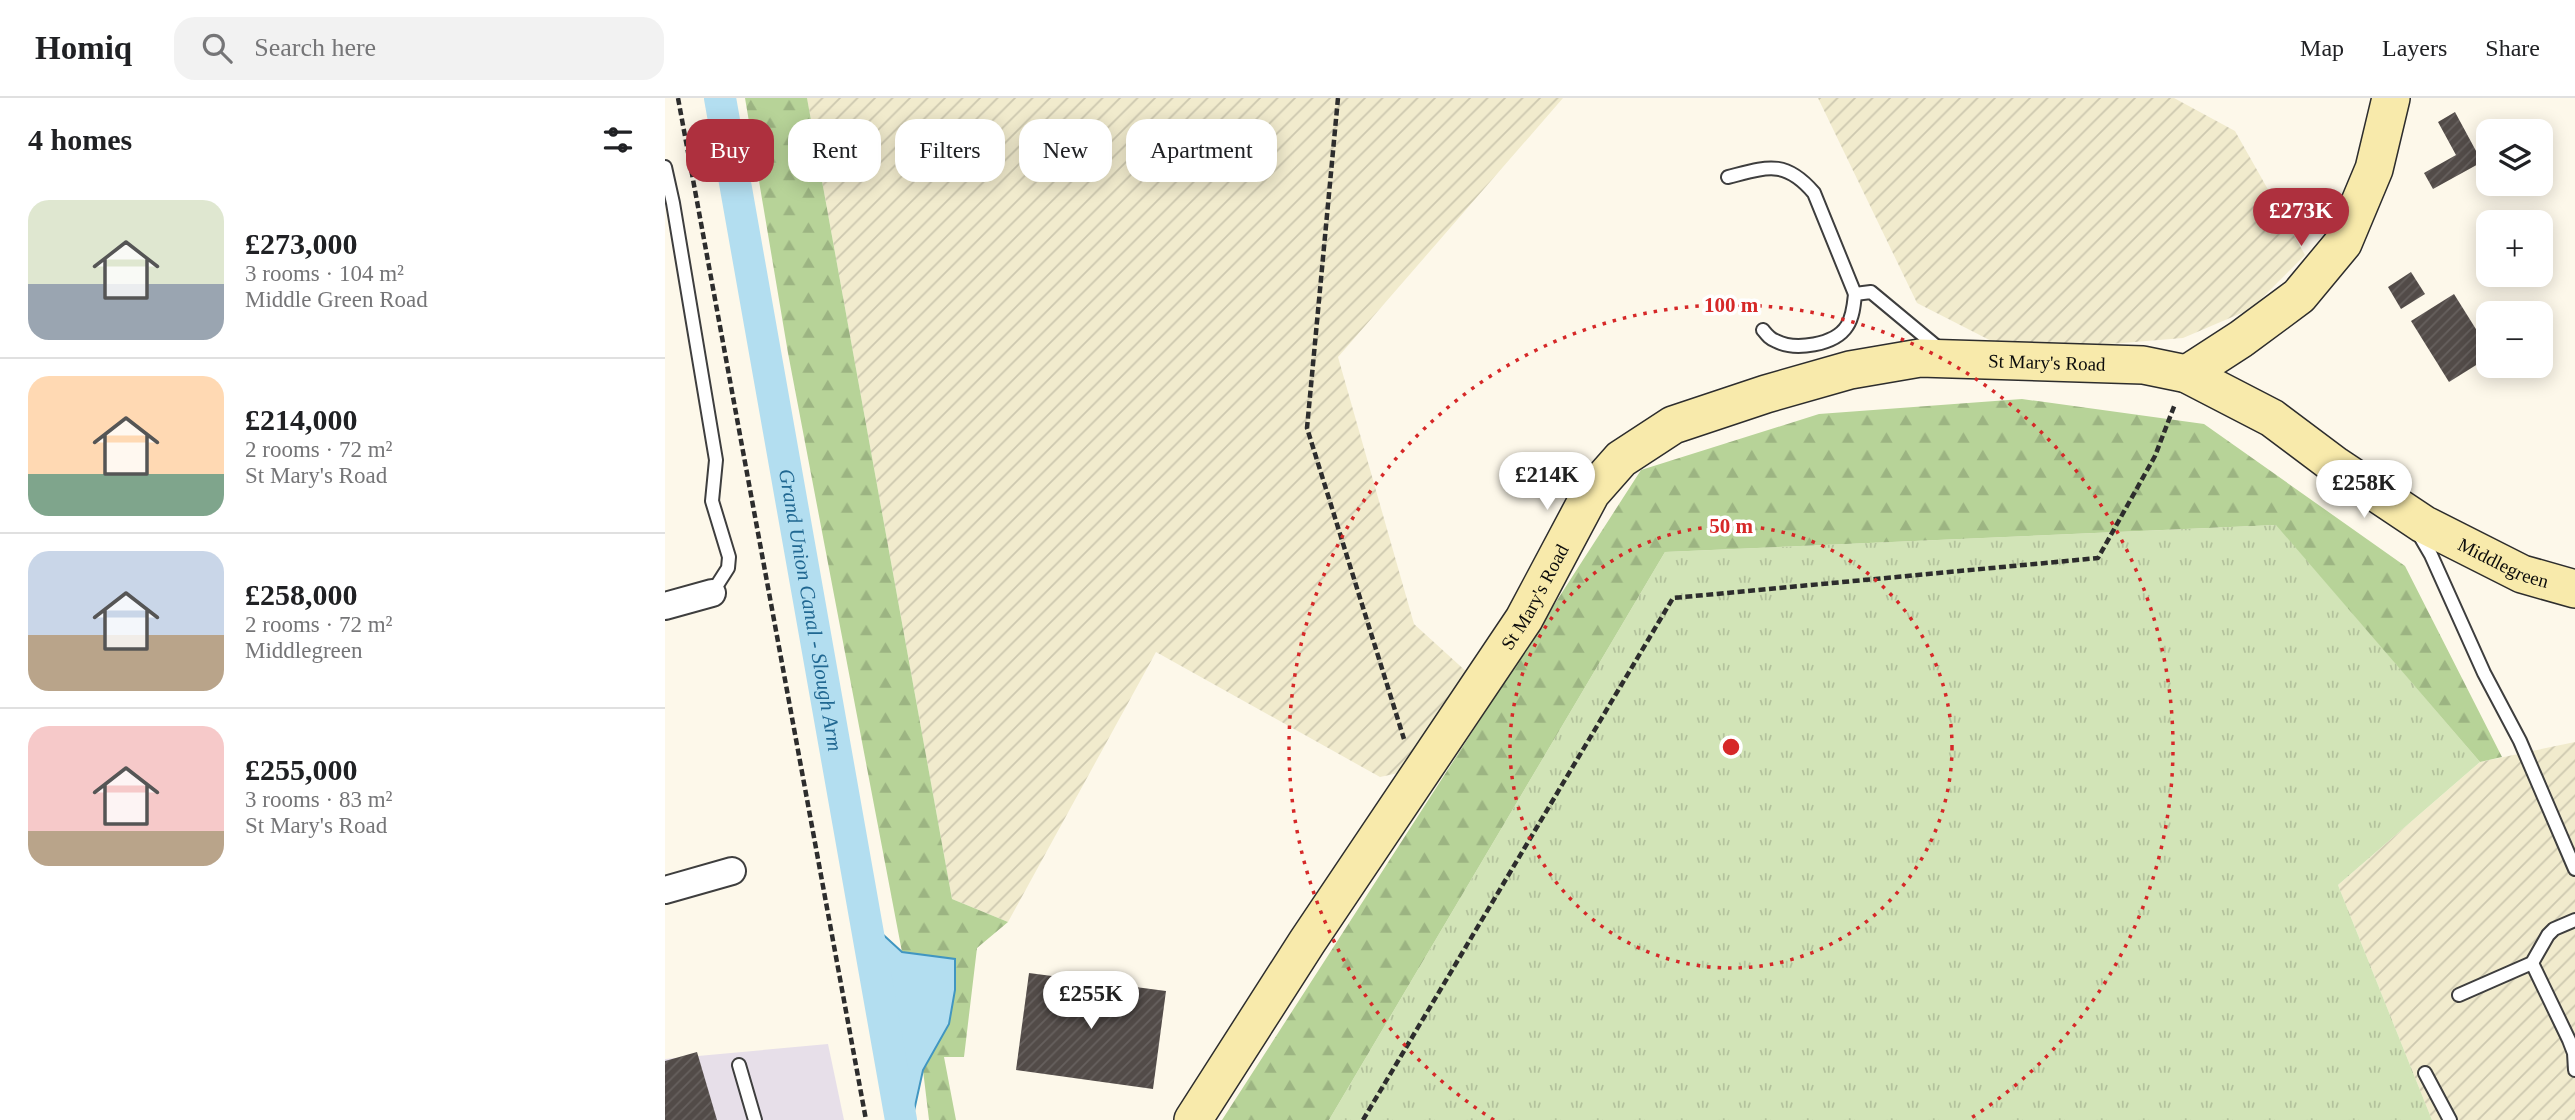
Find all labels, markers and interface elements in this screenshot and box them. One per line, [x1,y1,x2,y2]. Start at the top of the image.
search box [174,17,664,80]
icon: search [198,29,236,67]
text: Homiq [35,30,132,66]
text: Search here [254,33,376,62]
text: Map [2300,35,2344,61]
text: Layers [2382,35,2447,61]
text: Share [2485,35,2540,61]
chip: Buy [686,119,774,182]
chip: Rent [788,119,881,182]
chip: Filters [895,119,1005,182]
chip: New [1019,119,1112,182]
chip: Apartment [1126,119,1277,182]
map controls [2476,119,2553,378]
button: layers [2476,119,2553,196]
icon: filters [599,121,637,159]
text: 4 homes [28,123,132,156]
pin: £273K [2252,188,2350,248]
text: £273K [2269,198,2333,223]
button: + [2476,210,2553,287]
text: £273,000 [245,227,358,260]
icon: home [84,228,168,312]
text: 3 rooms · 104 m² [245,261,404,286]
text: Middle Green Road [245,287,428,312]
text: 100 m [1704,293,1759,317]
button: − [2476,301,2553,378]
street label: St Mary's Road [1988,350,2106,374]
text: £214,000 [245,403,358,436]
icon: home [84,404,168,488]
text: 2 rooms · 72 m² [245,437,392,462]
pin: £214K [1498,452,1596,512]
pin: £258K [2315,460,2413,520]
text: £214K [1515,462,1579,487]
text: St Mary's Road [245,463,387,488]
water label: Grand Union Canal - Slough Arm [774,467,847,753]
text: £258K [2332,470,2396,495]
text: 50 m [1709,514,1753,538]
street label: Middlegreen [2455,533,2552,592]
street label: St Mary's Road [1496,540,1573,653]
text: £258,000 [245,578,358,611]
icon: home [84,579,168,663]
text: 2 rooms · 72 m² [245,612,392,637]
text: Middlegreen [245,638,363,663]
centre of rings [1719,735,1743,759]
text: £255,000 [245,753,358,786]
icon: home [84,754,168,838]
text: 3 rooms · 83 m² [245,787,392,812]
text: St Mary's Road [245,813,387,838]
pin: £255K [1042,972,1140,1031]
text: £255K [1059,981,1123,1006]

